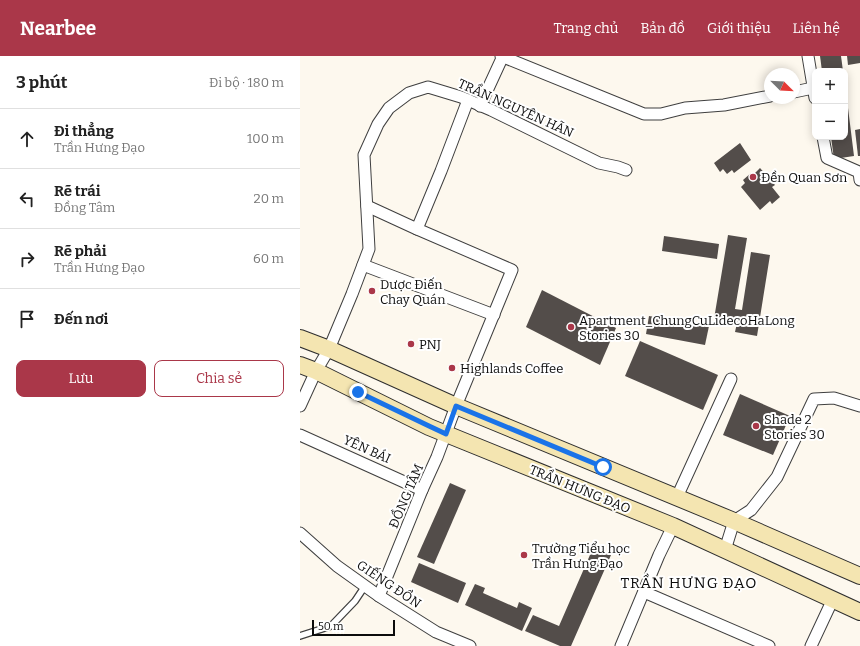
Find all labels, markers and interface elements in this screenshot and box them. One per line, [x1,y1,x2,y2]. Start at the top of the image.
text: Nearbee [20,17,96,40]
text: Trang chủ [553,20,618,37]
text: Bản đồ [640,20,685,37]
text: Giới thiệu [707,20,771,37]
text: Liên hệ [793,20,840,37]
north arrow [764,68,800,104]
map controls [812,68,848,140]
button: + [812,68,848,104]
text: 3 phút [16,72,67,93]
text: Đi bộ · 180 m [209,75,284,90]
street label: TRẦN NGUYÊN HÃN [456,75,577,140]
button: − [812,104,848,140]
text: Đi thẳng [54,122,114,140]
icon: ahead [16,128,38,150]
text: 100 m [247,131,284,146]
text: Trần Hưng Đạo [54,140,145,155]
place label: Đền Quan Sơn [761,170,848,185]
marker: Đền Quan Sơn [748,172,758,182]
text: Rẽ trái [54,182,100,200]
icon: left [16,188,38,210]
text: 20 m [254,191,284,206]
text: Đồng Tâm [54,200,115,215]
text: Rẽ phải [54,242,106,260]
icon: right [16,248,38,270]
text: 60 m [253,251,284,266]
text: Trần Hưng Đạo [54,260,145,275]
place label: Dược Điến Chay Quán [380,277,446,307]
marker: Dược Điến Chay Quán [367,286,377,296]
icon: arrive [16,308,38,330]
text: Đến nơi [54,310,108,328]
place label: Apartment_ChungCuLidecoHaLong Stories 30 [579,313,795,343]
marker: Apartment_ChungCuLidecoHaLong Stories 30 [566,322,576,332]
place label: PNJ [419,337,441,352]
marker: PNJ [406,339,416,349]
button: Lưu [16,360,146,397]
button: Chia sẻ [154,360,284,397]
place label: Highlands Coffee [460,361,563,376]
marker: Highlands Coffee [447,363,457,373]
route end [349,383,367,401]
place label: Shade 2 Stories 30 [764,412,825,442]
marker: Shade 2 Stories 30 [751,421,761,431]
street label: YÊN BÁI [341,432,393,466]
route start [594,458,612,476]
street label: ĐỒNG TÂM [385,461,426,530]
street label: TRẦN HƯNG ĐẠO [527,461,633,516]
place label: Trường Tiểu học Trần Hưng Đạo [532,541,630,571]
marker: Trường Tiểu học Trần Hưng Đạo [519,550,529,560]
street label: GIẾNG ĐỒN [354,556,424,611]
district label: TRẦN HƯNG ĐẠO [621,573,758,592]
scale bar [312,618,395,637]
text: 50 m [318,620,344,633]

